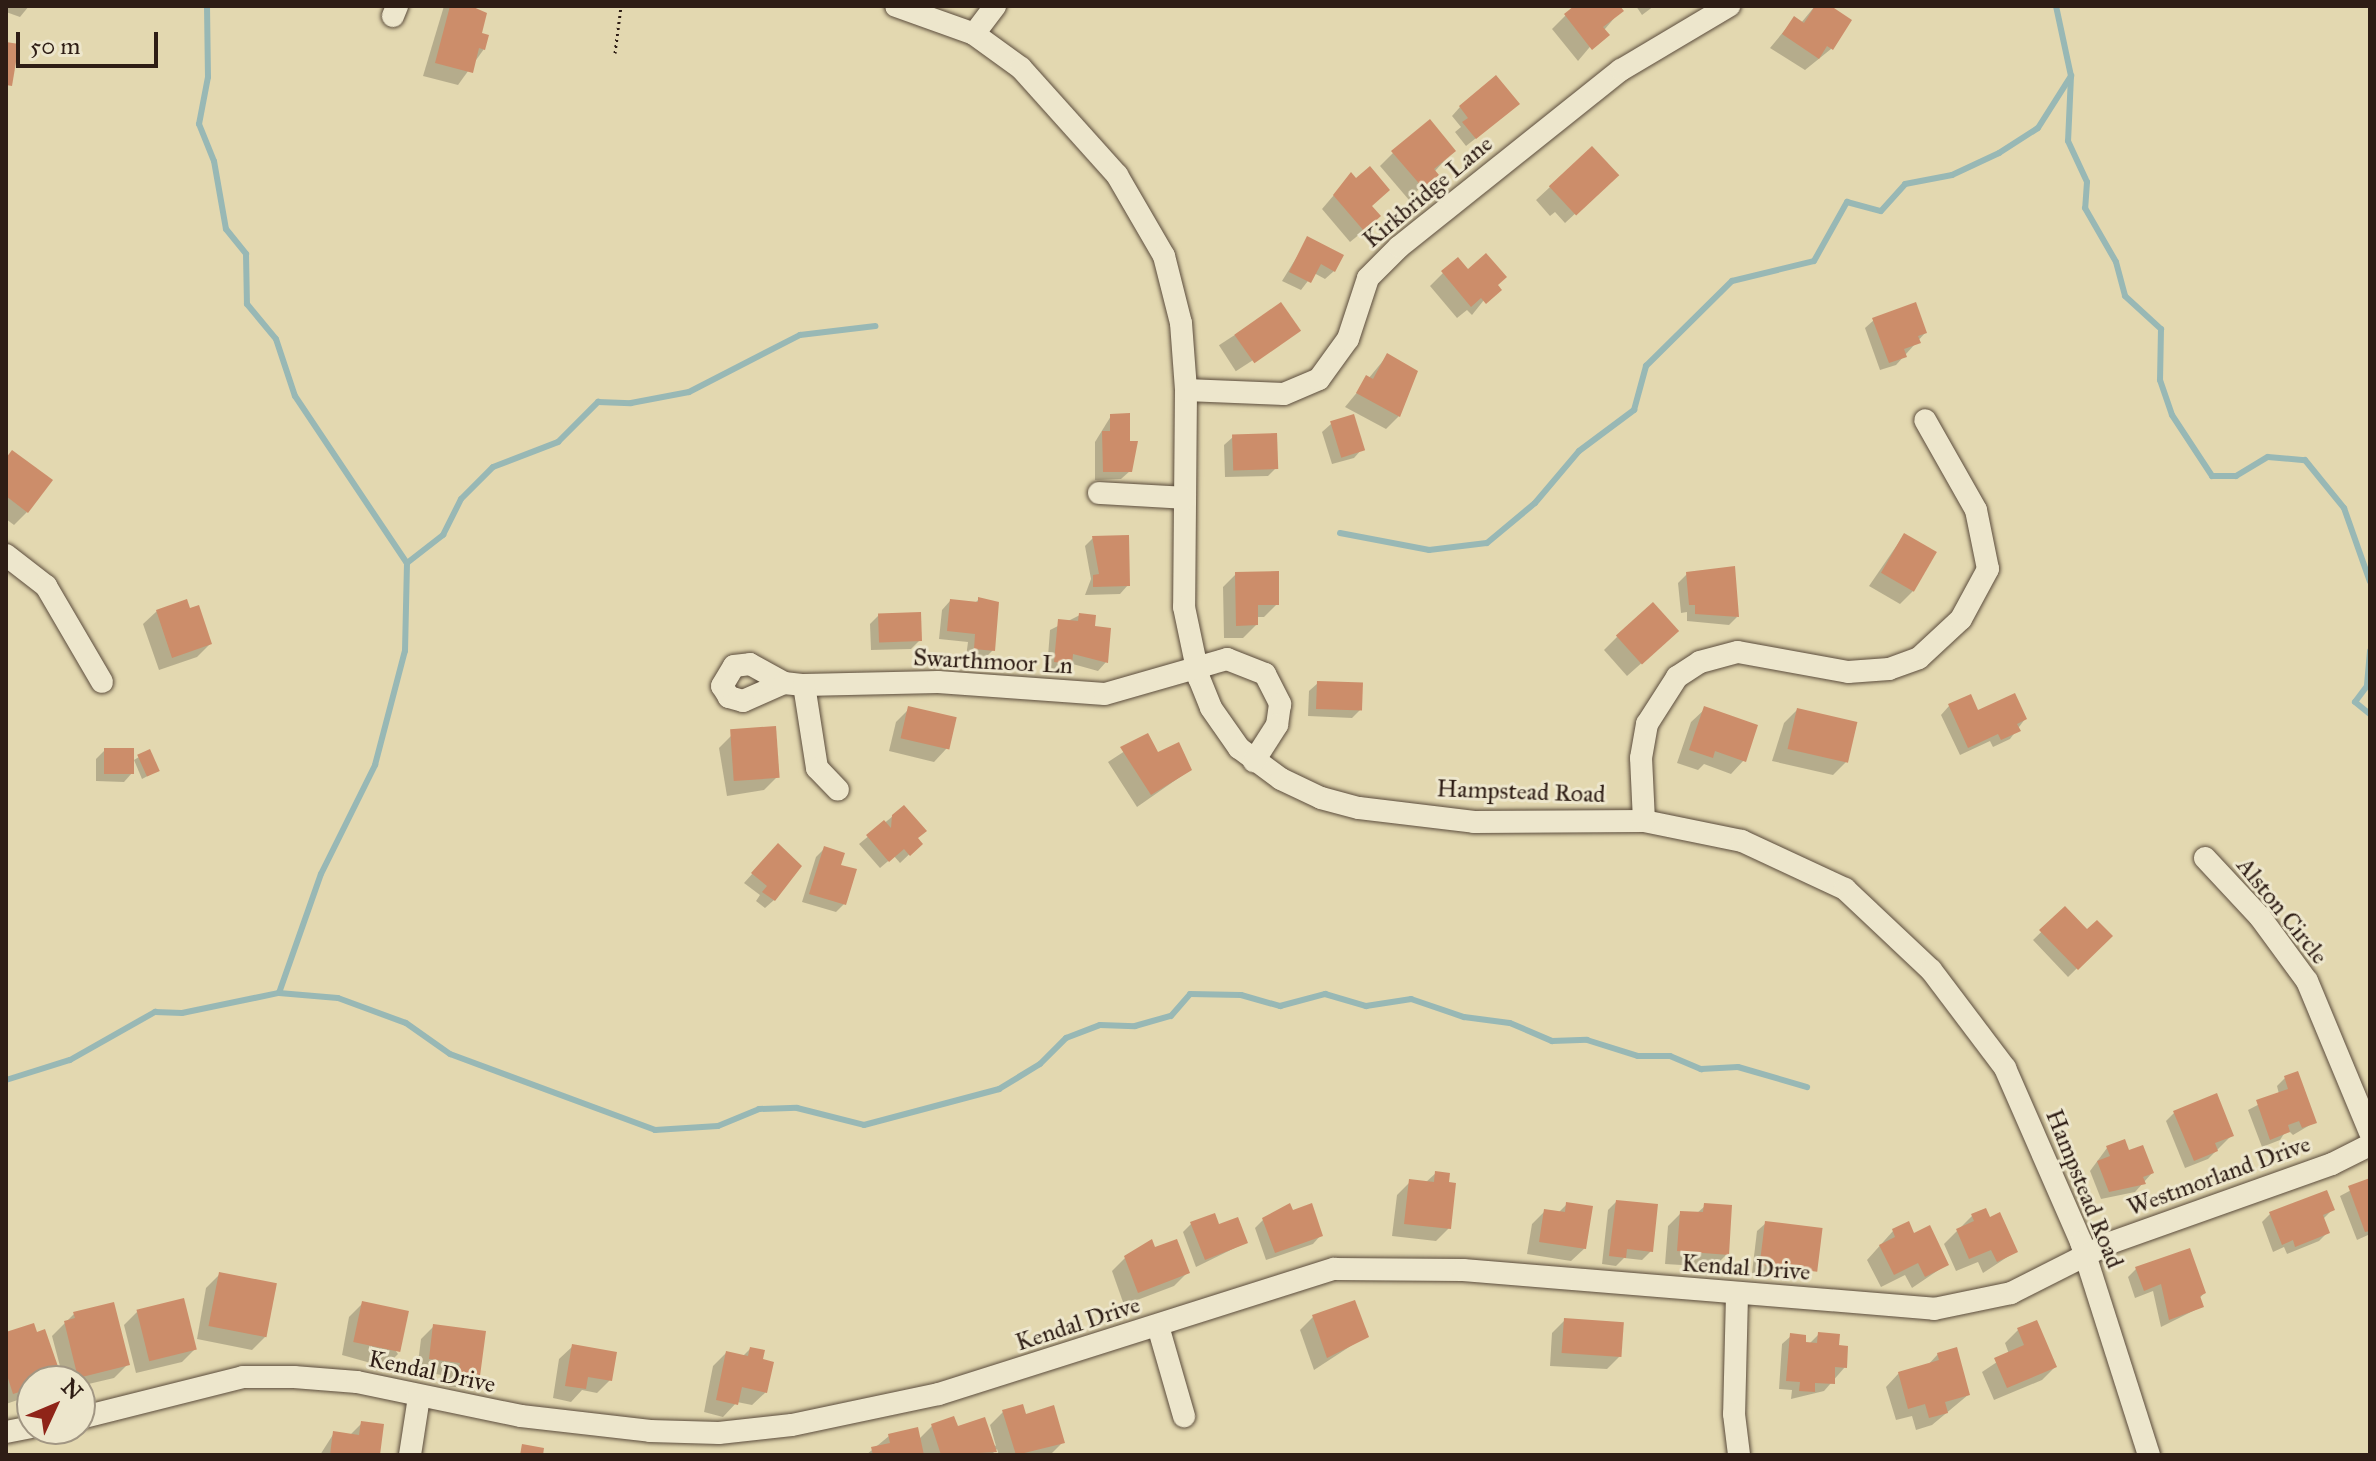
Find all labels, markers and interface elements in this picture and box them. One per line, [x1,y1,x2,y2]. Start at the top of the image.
scale bar [20,16,162,66]
text: 50 m [30,31,80,61]
street label: Kirkbridge Lane [1358,130,1498,254]
street label: Swarthmoor Ln [912,643,1074,681]
street label: Hampstead Road [1436,775,1606,809]
street label: Alston Circle [2230,852,2334,970]
street label: Hampstead Road [2039,1105,2129,1273]
street label: Westmorland Drive [2124,1130,2314,1222]
street label: Kendal Drive [1681,1249,1811,1287]
street label: Kendal Drive [1012,1290,1144,1358]
street label: Kendal Drive [366,1344,498,1400]
north arrow [16,1365,96,1445]
text: N [56,1373,88,1405]

